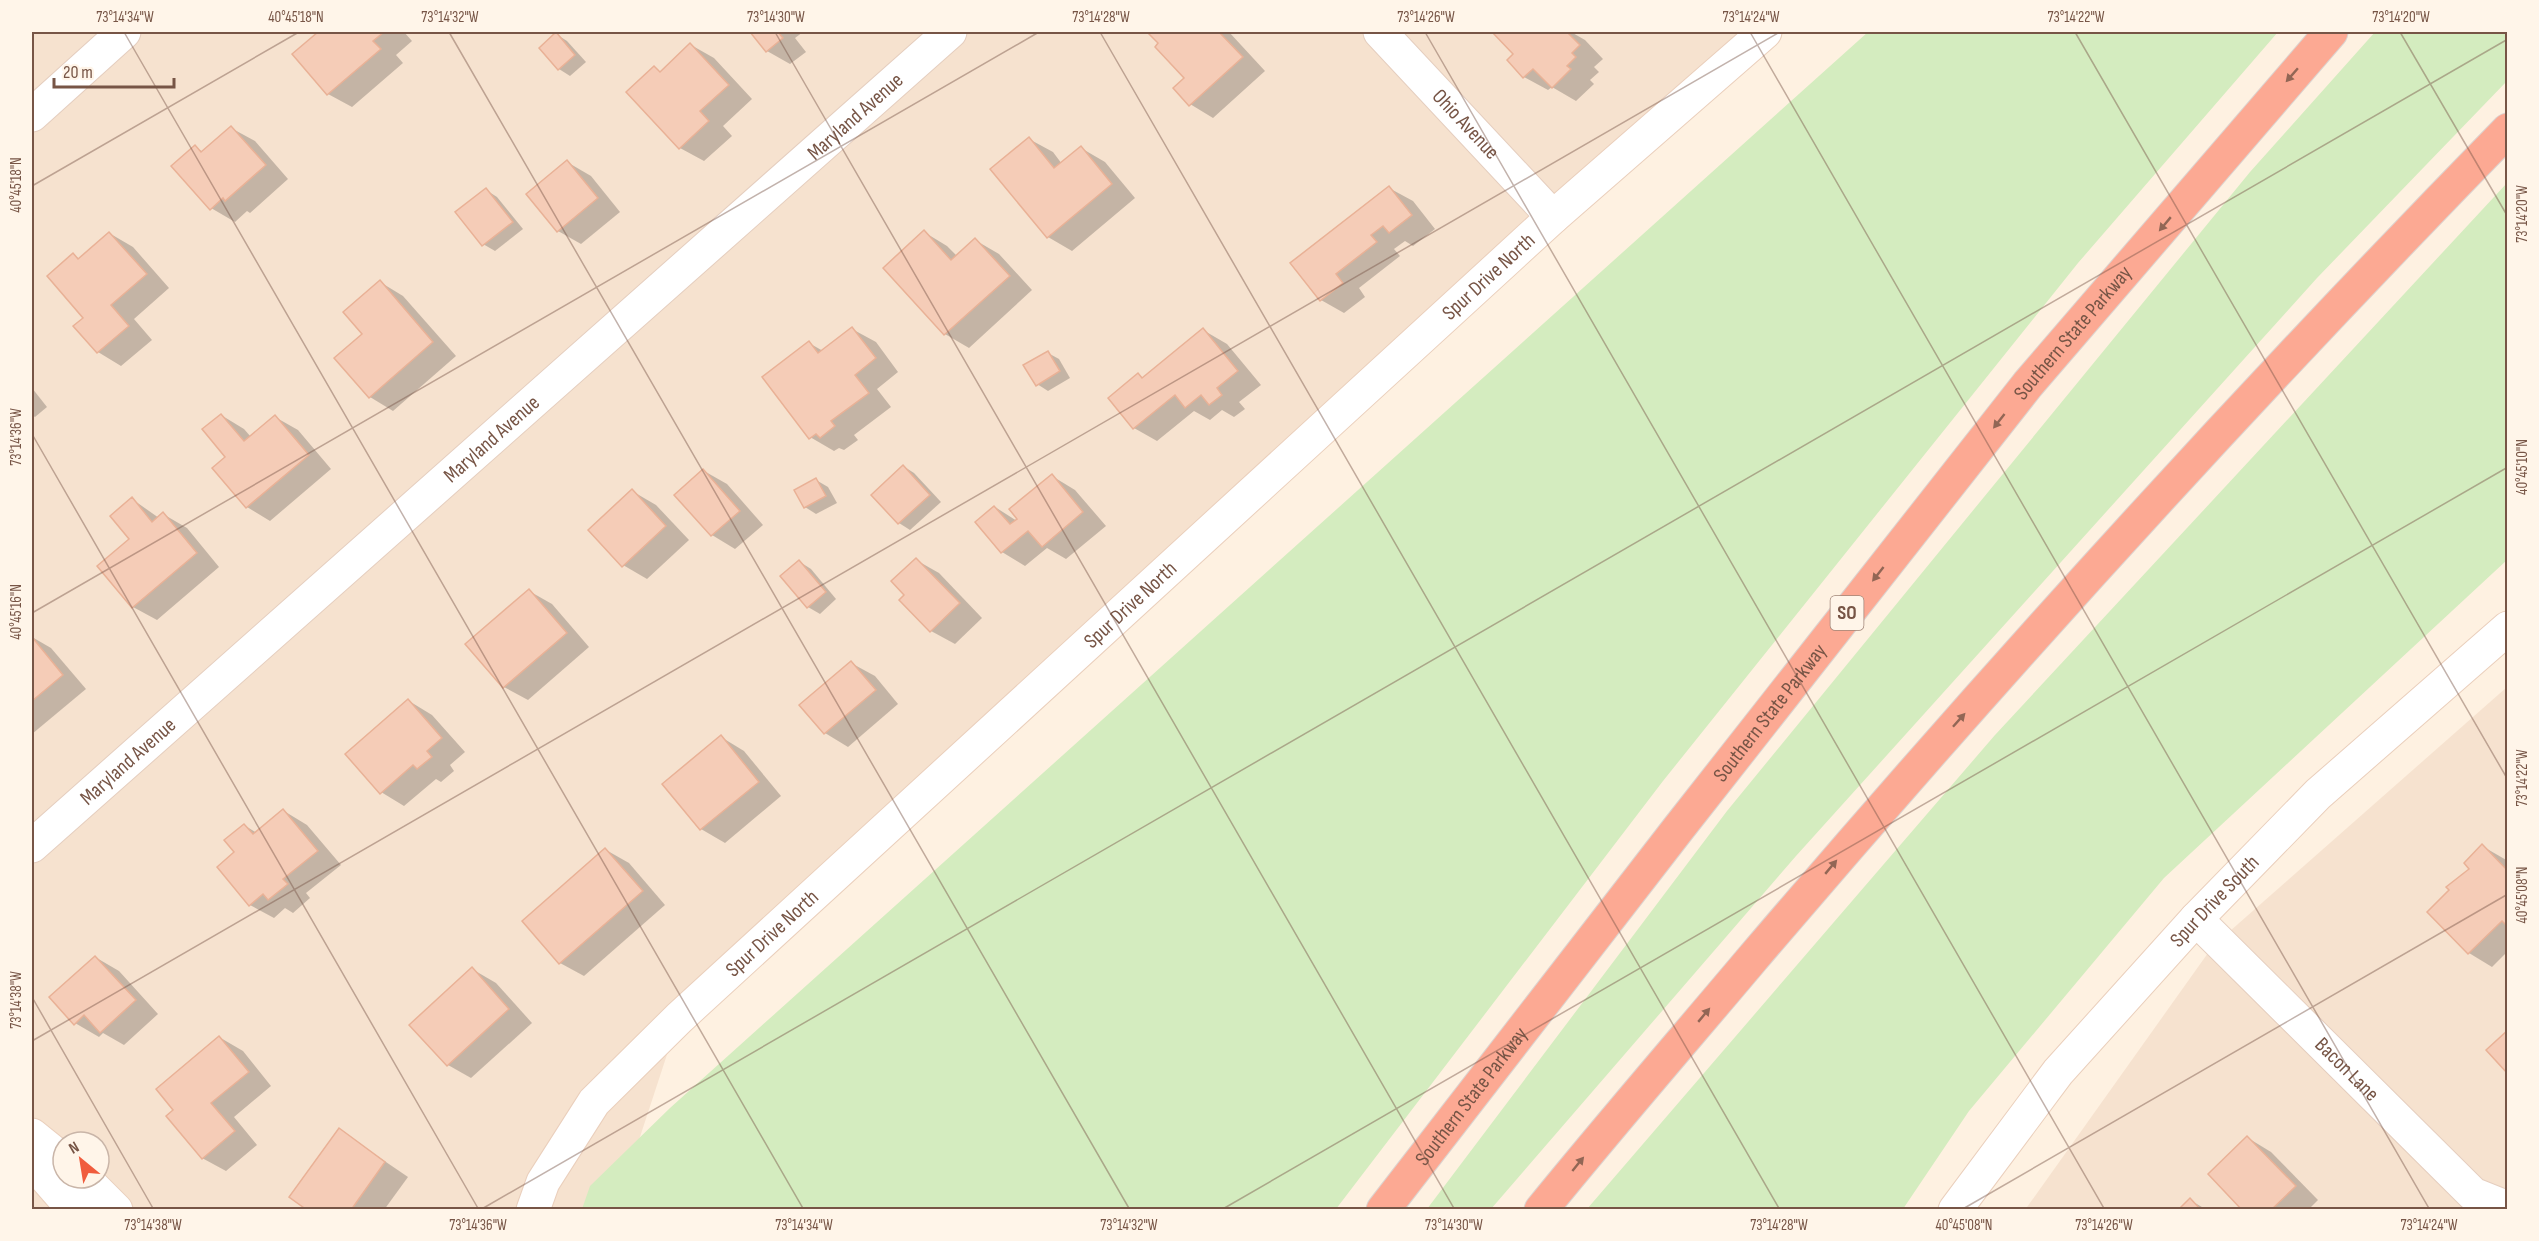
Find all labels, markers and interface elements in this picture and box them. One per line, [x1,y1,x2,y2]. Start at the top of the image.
text: 73°14'34"W [96,8,154,27]
text: 40°45'18"N [268,8,324,27]
text: 73°14'32"W [421,8,479,27]
text: 73°14'30"W [747,8,805,27]
text: 73°14'28"W [1072,8,1130,27]
text: 73°14'26"W [1397,8,1455,27]
text: 73°14'24"W [1722,8,1780,27]
text: 73°14'22"W [2047,8,2105,27]
text: 73°14'20"W [2372,8,2430,27]
scale bar [54,51,174,89]
text: 20 m [63,62,93,83]
street label: Maryland Avenue [802,67,908,165]
one-way arrow [2286,67,2299,82]
street label: Ohio Avenue [1427,84,1505,164]
text: 40°45'18"N [7,157,26,213]
text: 73°14'20"W [2513,185,2532,243]
one-way arrow [2159,216,2172,231]
street label: Spur Drive North [1437,227,1540,325]
street label: Southern State Parkway [2008,260,2137,405]
street label: Maryland Avenue [438,390,544,488]
text: 73°14'36"W [7,408,26,466]
one-way arrow [1993,413,2006,429]
text: 40°45'10"N [2513,439,2532,495]
street label: Spur Drive North [1079,556,1182,653]
one-way arrow [1872,566,1885,582]
text: 40°45'16"N [7,584,26,640]
road number: SO [1830,596,1864,630]
street label: Southern State Parkway [1708,639,1832,787]
street label: Maryland Avenue [75,712,181,810]
one-way arrow [1952,713,1966,728]
text: 73°14'22"W [2513,749,2532,807]
street label: Spur Drive South [2165,850,2264,952]
one-way arrow [1824,860,1837,875]
text: 40°45'08"N [2513,867,2532,923]
street label: Spur Drive North [720,884,823,982]
text: 73°14'38"W [7,971,26,1029]
one-way arrow [1697,1008,1710,1023]
street label: Southern State Parkway [1410,1022,1533,1170]
street label: Bacon Lane [2310,1032,2384,1106]
north arrow [51,1130,111,1190]
text: N [66,1138,83,1159]
one-way arrow [1572,1156,1585,1172]
text: 73°14'38"W [124,1216,182,1235]
text: 73°14'36"W [449,1216,507,1235]
text: 73°14'34"W [775,1216,833,1235]
text: 73°14'32"W [1100,1216,1158,1235]
text: 73°14'30"W [1425,1216,1483,1235]
text: 73°14'28"W [1750,1216,1808,1235]
text: 40°45'08"N [1936,1216,1992,1235]
text: 73°14'26"W [2075,1216,2133,1235]
text: 73°14'24"W [2400,1216,2458,1235]

